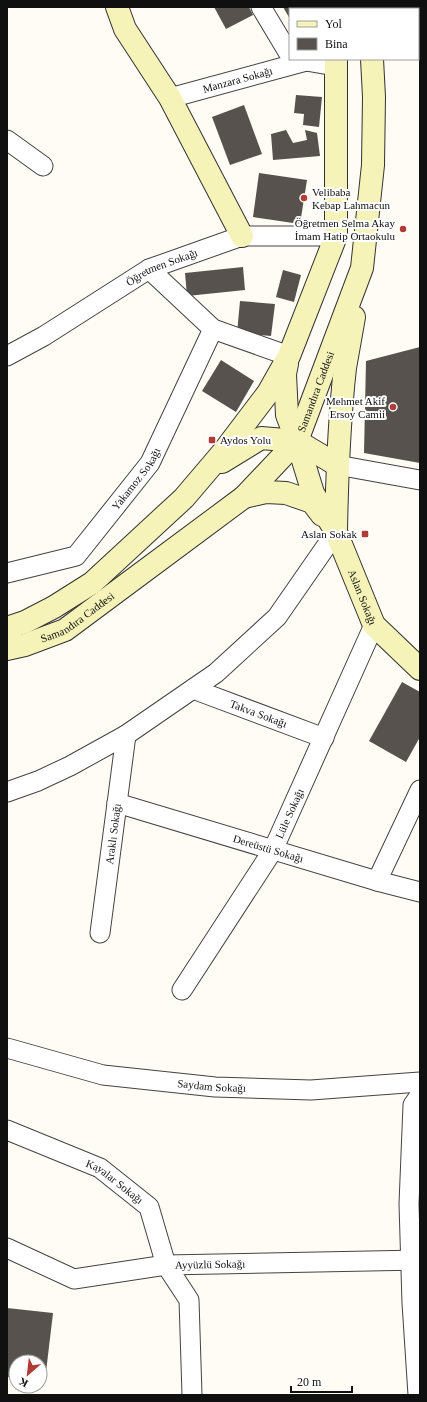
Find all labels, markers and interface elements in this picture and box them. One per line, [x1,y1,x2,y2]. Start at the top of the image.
legend [289,8,419,60]
text: Yol [325,17,342,31]
text: Bina [325,37,348,51]
street label: Manzara Sokağı [201,64,274,95]
place label: Velibaba Kebap Lahmacun [312,186,390,211]
marker: Velibaba Kebap Lahmacun [299,193,309,203]
place label: Öğretmen Selma Akay İmam Hatip Ortaokulu [295,217,395,242]
marker: Öğretmen Selma Akay İmam Hatip Ortaokulu [398,224,408,234]
street label: Öğretmen Sokağı [124,246,199,288]
street label: Samandıra Caddesi [295,350,336,434]
place label: Mehmet Akif Ersoy Camii [326,395,385,420]
marker: Mehmet Akif Ersoy Camii [388,402,398,412]
place label: Aydos Yolu [220,434,271,446]
marker: Aydos Yolu [207,435,217,445]
street label: Yakamoz Sokağı [109,446,162,512]
place label: Aslan Sokak [301,528,357,540]
marker: Aslan Sokak [360,529,370,539]
street label: Aslan Sokağı [346,567,379,627]
street label: Samandıra Caddesi [39,590,116,645]
street label: Takva Sokağı [228,697,289,730]
street label: Lüle Sokağı [273,787,306,840]
street label: Araklı Sokağı [103,803,123,865]
street label: Dereüstü Sokağı [232,832,305,865]
street label: Saydam Sokağı [177,1077,246,1094]
street label: Kayalar Sokağı [84,1157,146,1206]
street label: Ayyüzlü Sokağı [175,1257,245,1271]
north arrow [8,1354,48,1394]
scale bar [291,1368,352,1394]
text: K [16,1375,30,1390]
text: 20 m [297,1375,322,1389]

